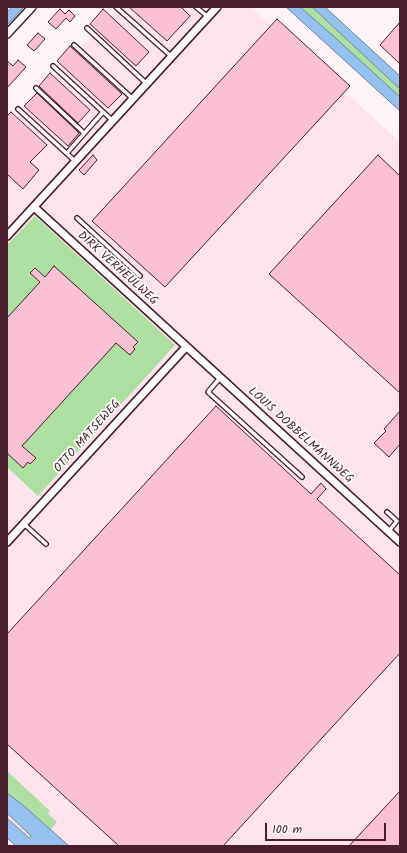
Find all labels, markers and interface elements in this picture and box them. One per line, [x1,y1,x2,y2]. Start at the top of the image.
street label: DIRK VERHEULWEG [74,229,160,309]
street label: LOUIS DOBBELMANNWEG [244,385,356,487]
street label: OTTO MATSEWEG [52,398,124,476]
scale bar [267,815,388,841]
text: 100 m [272,820,302,839]

